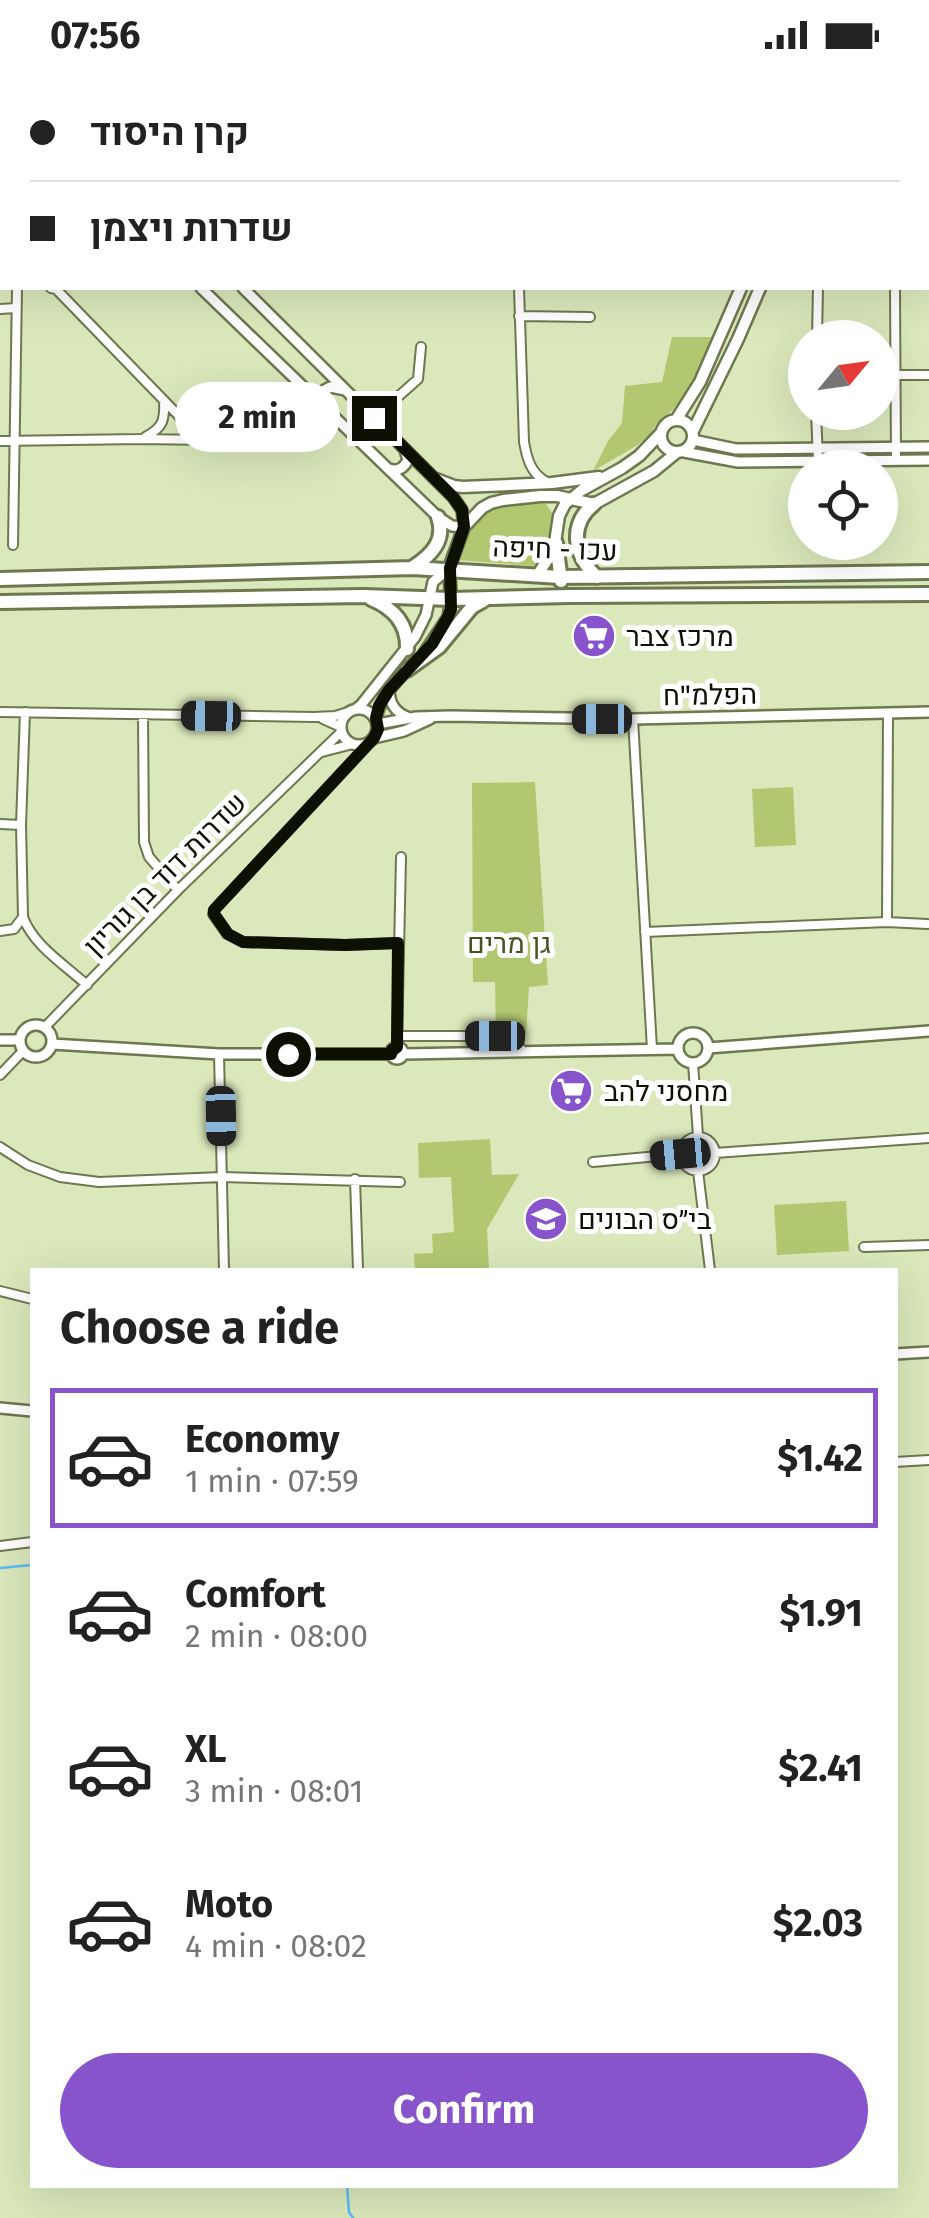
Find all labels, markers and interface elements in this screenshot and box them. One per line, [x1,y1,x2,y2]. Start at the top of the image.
text: 07:56 [50,12,140,58]
text: קרן היסוד [90,109,249,155]
text: שדרות ויצמן [90,205,293,251]
north arrow [788,320,898,430]
map controls [788,320,898,560]
callout: 2 min [174,383,339,453]
route end [352,396,397,441]
text: 2 min [218,398,297,436]
button: locate [788,450,898,560]
street label: עכו - חיפה [492,530,618,568]
supermarket icon: מרכז צבר [571,613,617,659]
place label: מרכז צבר [626,620,734,653]
street label: הפלמ"ח [663,678,757,712]
car [181,700,241,732]
car [572,704,632,734]
street label: שדרות דוד בן גוריון [77,786,253,962]
park label: גן מרים [467,927,551,960]
car [465,1021,525,1051]
route start [266,1032,311,1077]
supermarket icon: מחסני להב [548,1068,594,1114]
place label: מחסני להב [604,1075,728,1108]
car [205,1086,237,1146]
car [649,1136,711,1172]
school or university icon: בי״ס הבונים [523,1196,569,1242]
place label: בי״ס הבונים [578,1203,712,1236]
text: Choose a ride [60,1301,339,1355]
icon: car [65,1413,155,1503]
text: Economy [185,1416,340,1462]
text: $1.42 [777,1435,863,1481]
text: 1 min · 07:59 [185,1462,359,1500]
icon: car [65,1568,155,1658]
text: Comfort [185,1571,326,1617]
text: $1.91 [779,1590,863,1636]
text: 2 min · 08:00 [185,1617,368,1655]
icon: car [65,1723,155,1813]
text: XL [185,1726,227,1772]
text: $2.41 [778,1745,863,1791]
text: 3 min · 08:01 [185,1772,363,1810]
icon: car [65,1878,155,1968]
text: Moto [185,1881,273,1927]
text: $2.03 [773,1900,863,1946]
text: 4 min · 08:02 [185,1927,367,1965]
button: Confirm [60,2053,868,2168]

